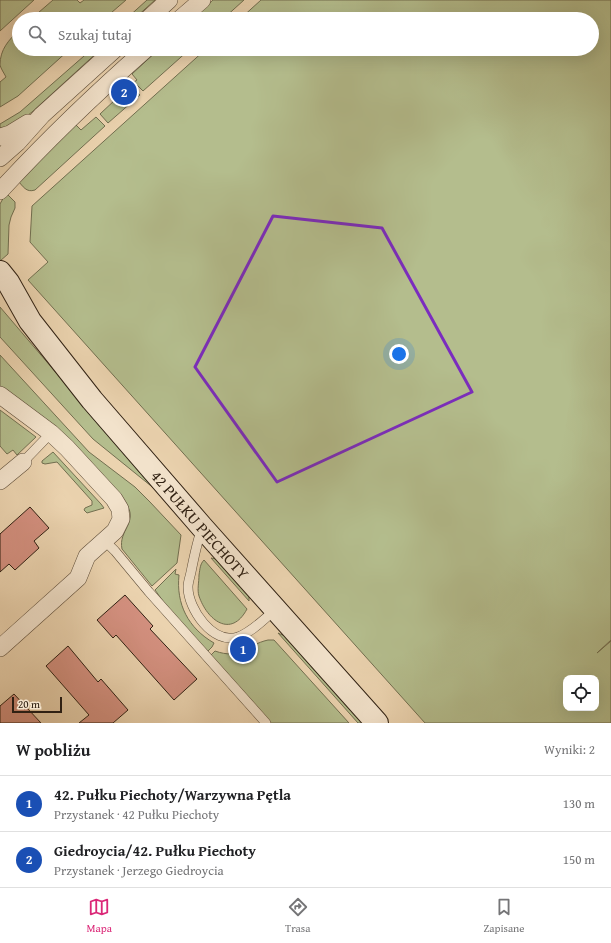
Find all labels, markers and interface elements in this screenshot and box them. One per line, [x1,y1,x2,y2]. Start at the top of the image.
search box [12,12,599,56]
icon: search [26,23,48,45]
text: Szukaj tutaj [58,24,132,45]
pin: 2 [111,77,137,107]
your location [389,344,409,364]
street label: 42 PUŁKU PIECHOTY [146,464,255,585]
pin: 1 [230,634,256,664]
map controls [563,675,599,711]
button: locate [563,675,599,711]
scale bar [12,695,62,714]
text: 20 m [18,696,40,712]
text: W pobliżu [16,737,91,762]
text: Wyniki: 2 [544,740,595,759]
text: 42. Pułku Piechoty/Warzywna Pętla [54,784,291,805]
text: 1 [26,794,32,813]
text: 130 m [563,794,595,813]
text: Przystanek · 42 Pułku Piechoty [54,805,219,824]
text: Giedroycia/42. Pułku Piechoty [54,840,256,861]
text: 2 [26,850,32,869]
text: 150 m [563,850,595,869]
text: Przystanek · Jerzego Giedroycia [54,861,224,880]
tab: Mapa [87,896,112,936]
tab: Trasa [285,896,310,936]
tab: Zapisane [483,896,524,936]

